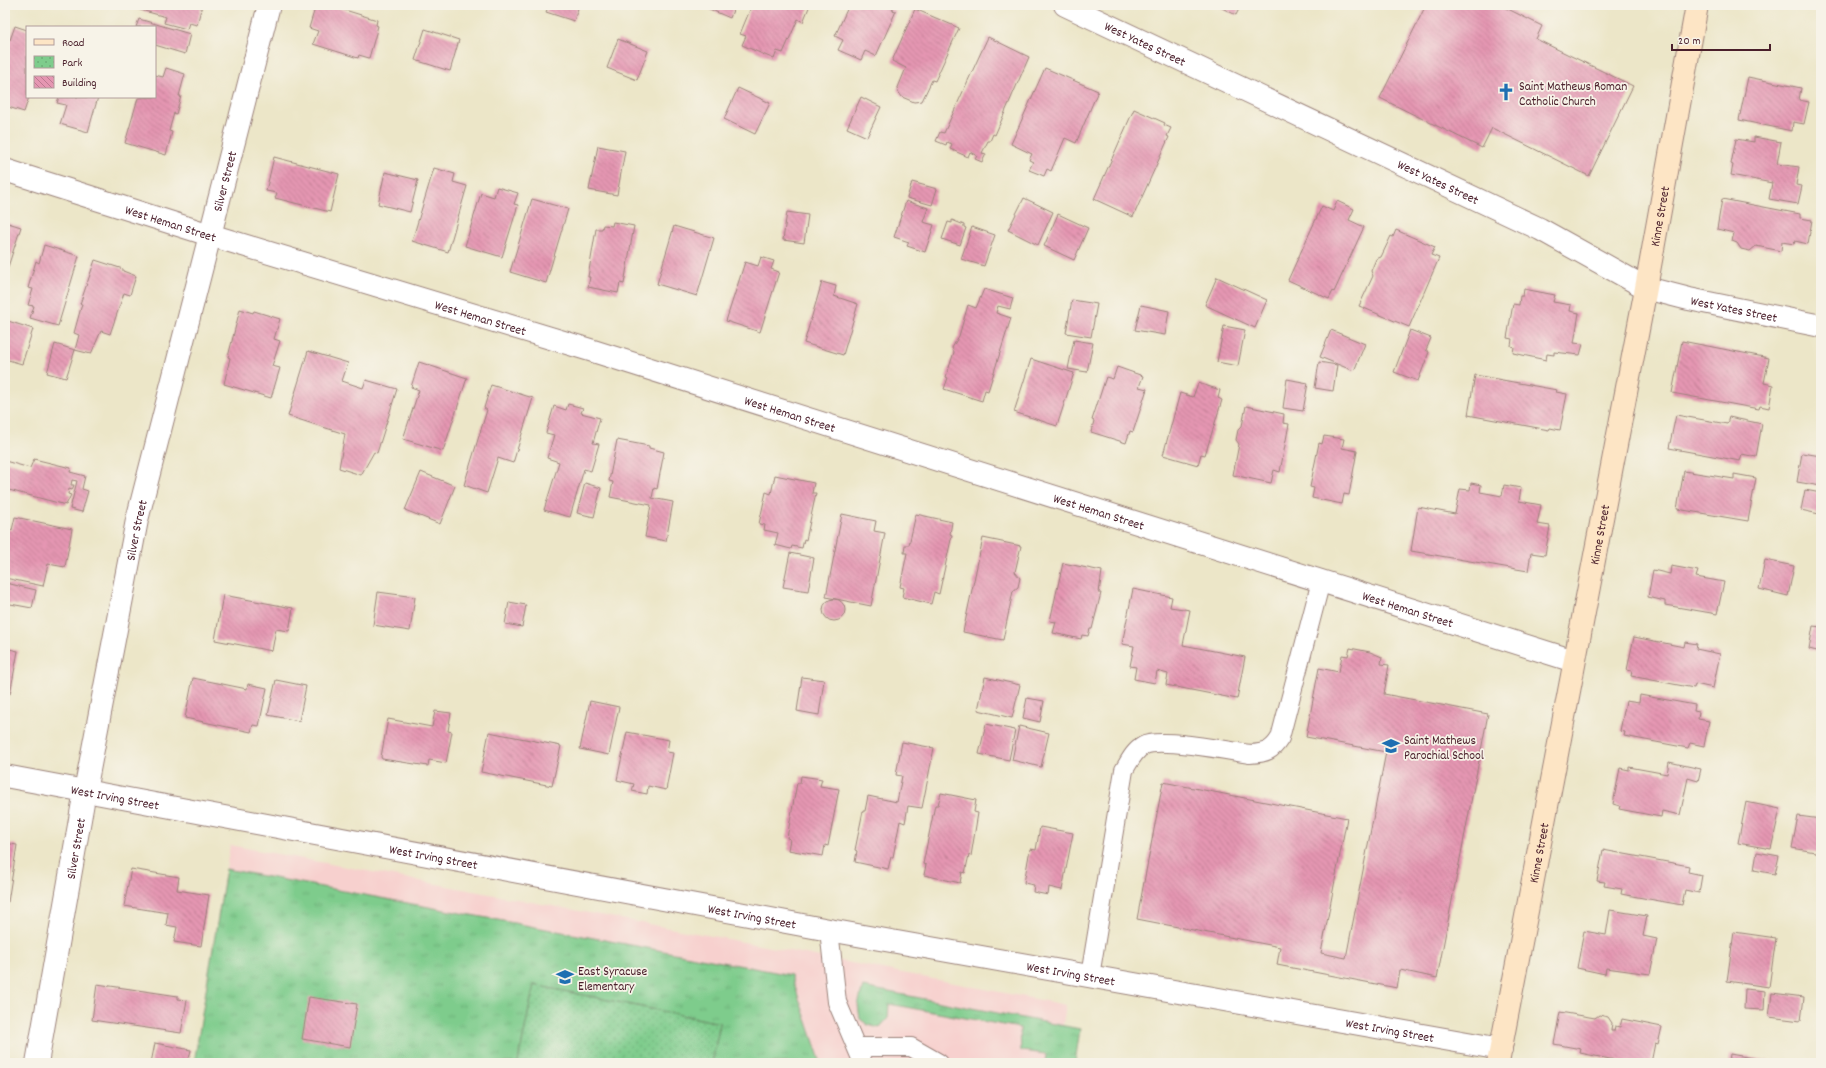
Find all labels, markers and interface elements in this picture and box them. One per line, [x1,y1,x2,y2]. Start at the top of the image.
street label: West Yates Street [1101,18,1188,73]
legend [26,26,156,98]
scale bar [1672,26,1770,52]
text: 20 m [1678,33,1701,50]
text: Road [62,35,84,52]
text: Park [62,55,83,72]
text: Building [62,75,97,92]
place label: Saint Mathews Roman Catholic Church [1519,78,1627,112]
church icon: Saint Mathews Roman Catholic Church [1496,82,1516,102]
street label: Silver Street [209,149,243,214]
street label: West Yates Street [1394,156,1482,211]
street label: Kinne Street [1647,185,1676,248]
street label: West Heman Street [122,202,218,248]
street label: West Yates Street [1689,293,1779,329]
street label: West Heman Street [432,297,528,342]
street label: West Heman Street [741,392,838,439]
street label: West Heman Street [1050,490,1146,537]
street label: Silver Street [122,498,154,563]
street label: Kinne Street [1586,503,1616,567]
street label: West Heman Street [1359,588,1455,634]
place label: Saint Mathews Parochial School [1404,732,1484,766]
school or university icon: Saint Mathews Parochial School [1381,736,1401,756]
street label: West Irving Street [69,781,161,817]
street label: Silver Street [63,816,92,881]
street label: Kinne Street [1526,821,1556,885]
street label: West Irving Street [387,841,479,876]
street label: West Irving Street [706,901,798,936]
street label: West Irving Street [1025,958,1116,993]
place label: East Syracuse Elementary [578,963,647,997]
school or university icon: East Syracuse Elementary [555,967,575,987]
street label: West Irving Street [1344,1015,1435,1049]

